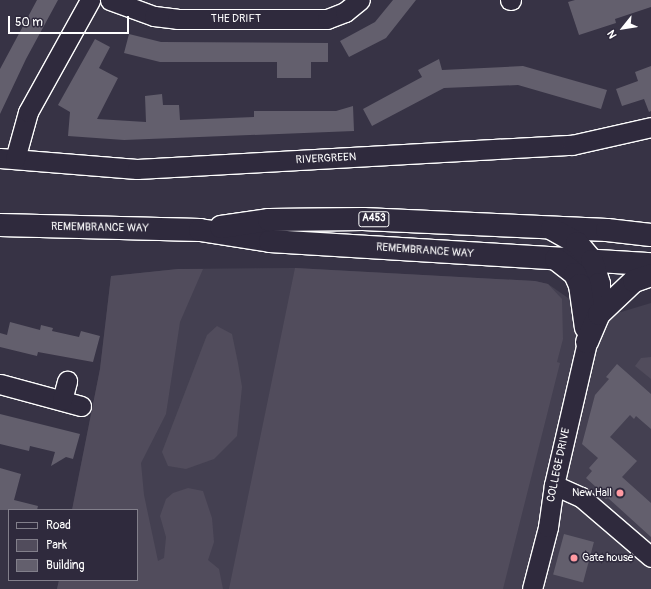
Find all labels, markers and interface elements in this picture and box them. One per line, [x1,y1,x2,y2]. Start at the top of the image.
scale bar [10,8,131,34]
north arrow [603,8,643,48]
street label: THE DRIFT [211,12,261,26]
text: 50 m [15,15,43,30]
text: N [605,28,620,41]
street label: RIVERGREEN [295,151,357,167]
road number: A453 [358,211,390,227]
street label: REMEMBRANCE WAY [51,221,149,235]
street label: REMEMBRANCE WAY [376,241,474,261]
street label: COLLEGE DRIVE [545,427,573,503]
place label: New Hall [572,486,612,500]
marker: New Hall [615,488,625,498]
legend [8,509,138,581]
text: Road [46,518,71,533]
text: Park [46,538,67,553]
place label: Gate house [582,551,633,565]
marker: Gate house [569,553,579,563]
text: Building [46,558,85,573]

